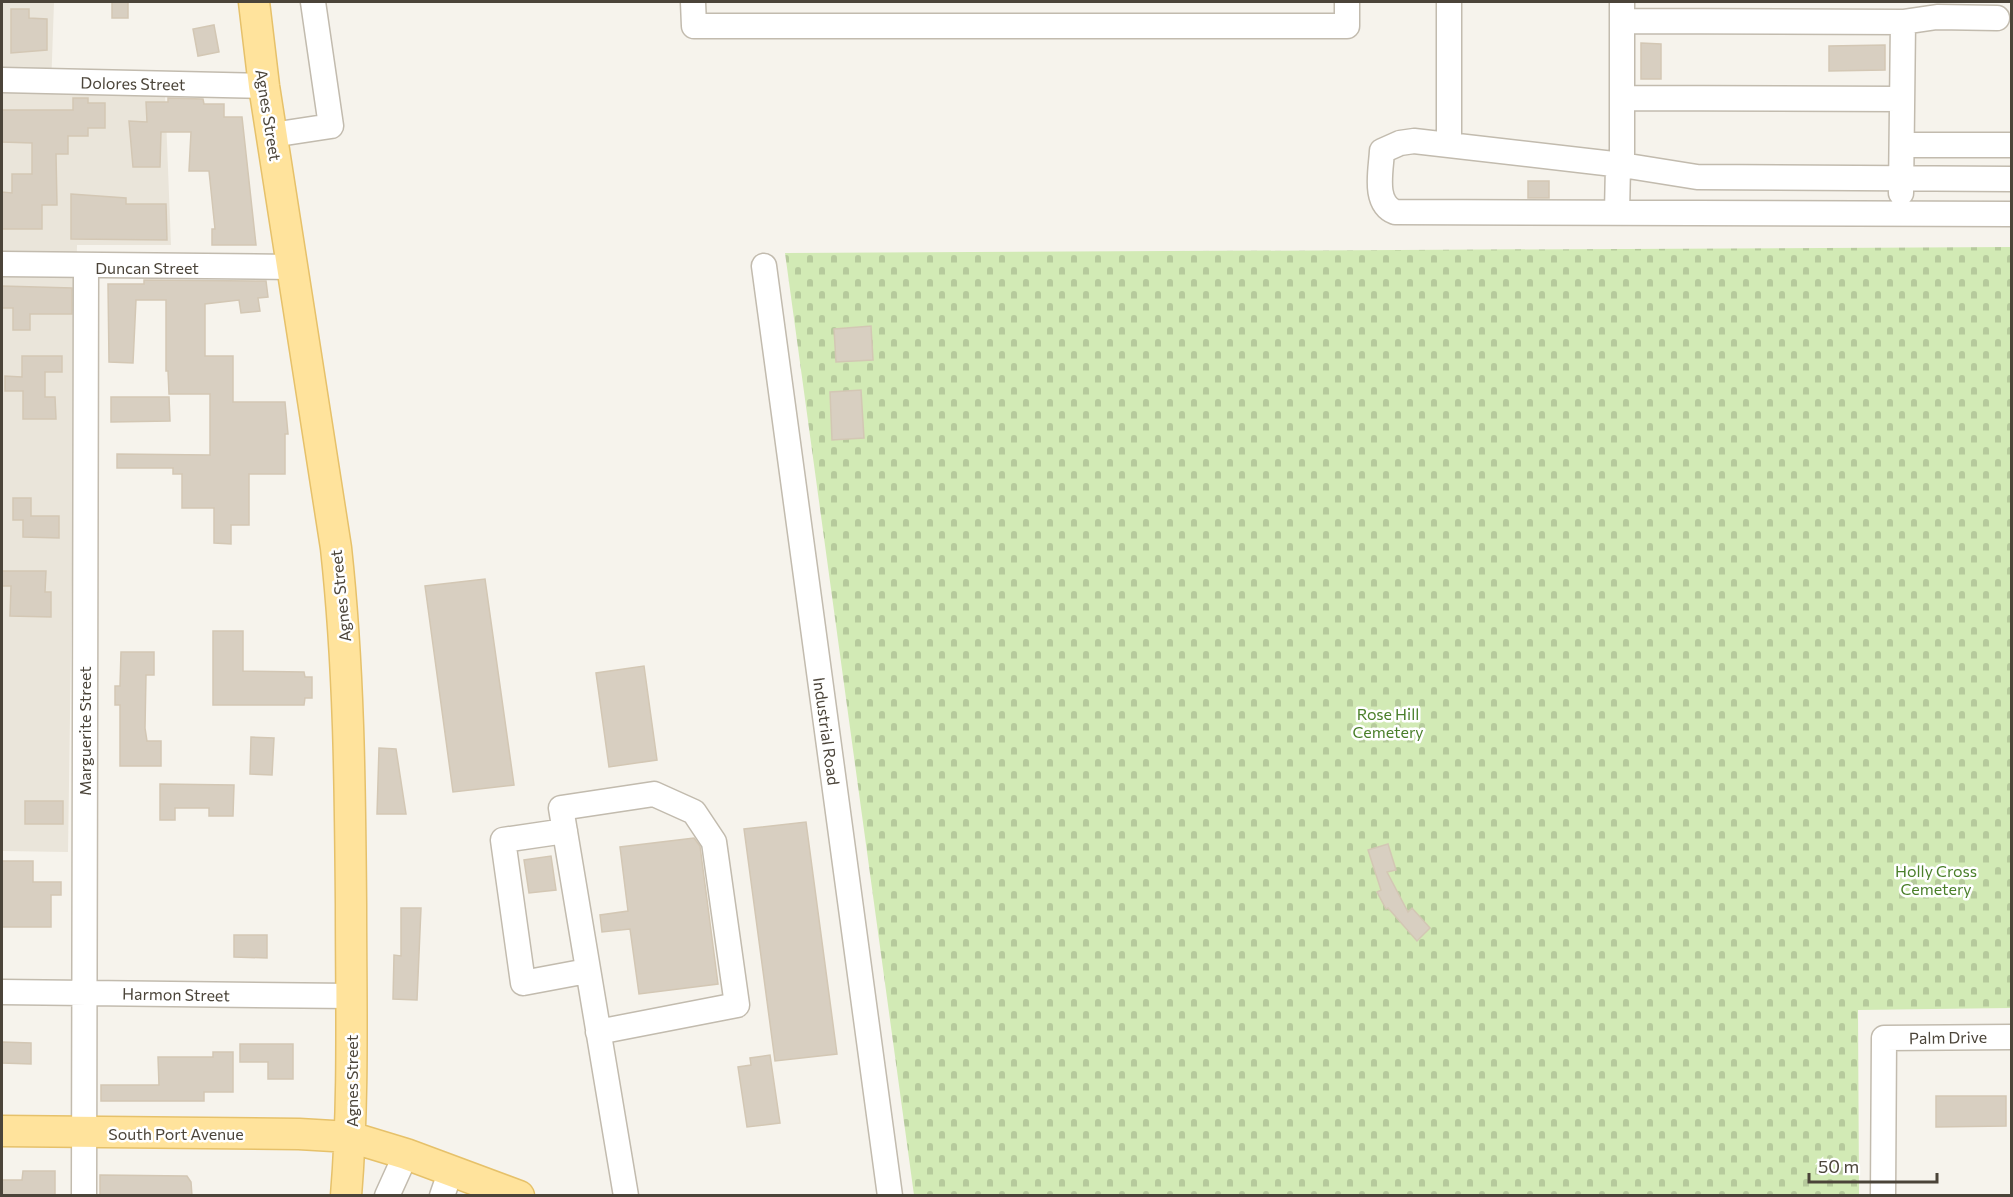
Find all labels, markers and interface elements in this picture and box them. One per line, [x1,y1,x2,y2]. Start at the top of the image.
street label: Agnes Street [252,68,286,163]
street label: Dolores Street [80,73,186,93]
street label: Duncan Street [95,258,199,277]
street label: Agnes Street [326,549,354,643]
street label: Marguerite Street [75,666,94,796]
street label: Industrial Road [810,676,844,786]
park label: Rose Hill Cemetery [1352,704,1424,741]
park label: Holly Cross Cemetery [1895,861,1977,898]
street label: Harmon Street [122,984,230,1004]
street label: Palm Drive [1909,1027,1987,1047]
street label: Agnes Street [342,1034,361,1127]
street label: South Port Avenue [108,1124,244,1143]
scale bar [1809,1146,1936,1184]
text: 50 m [1818,1155,1859,1177]

